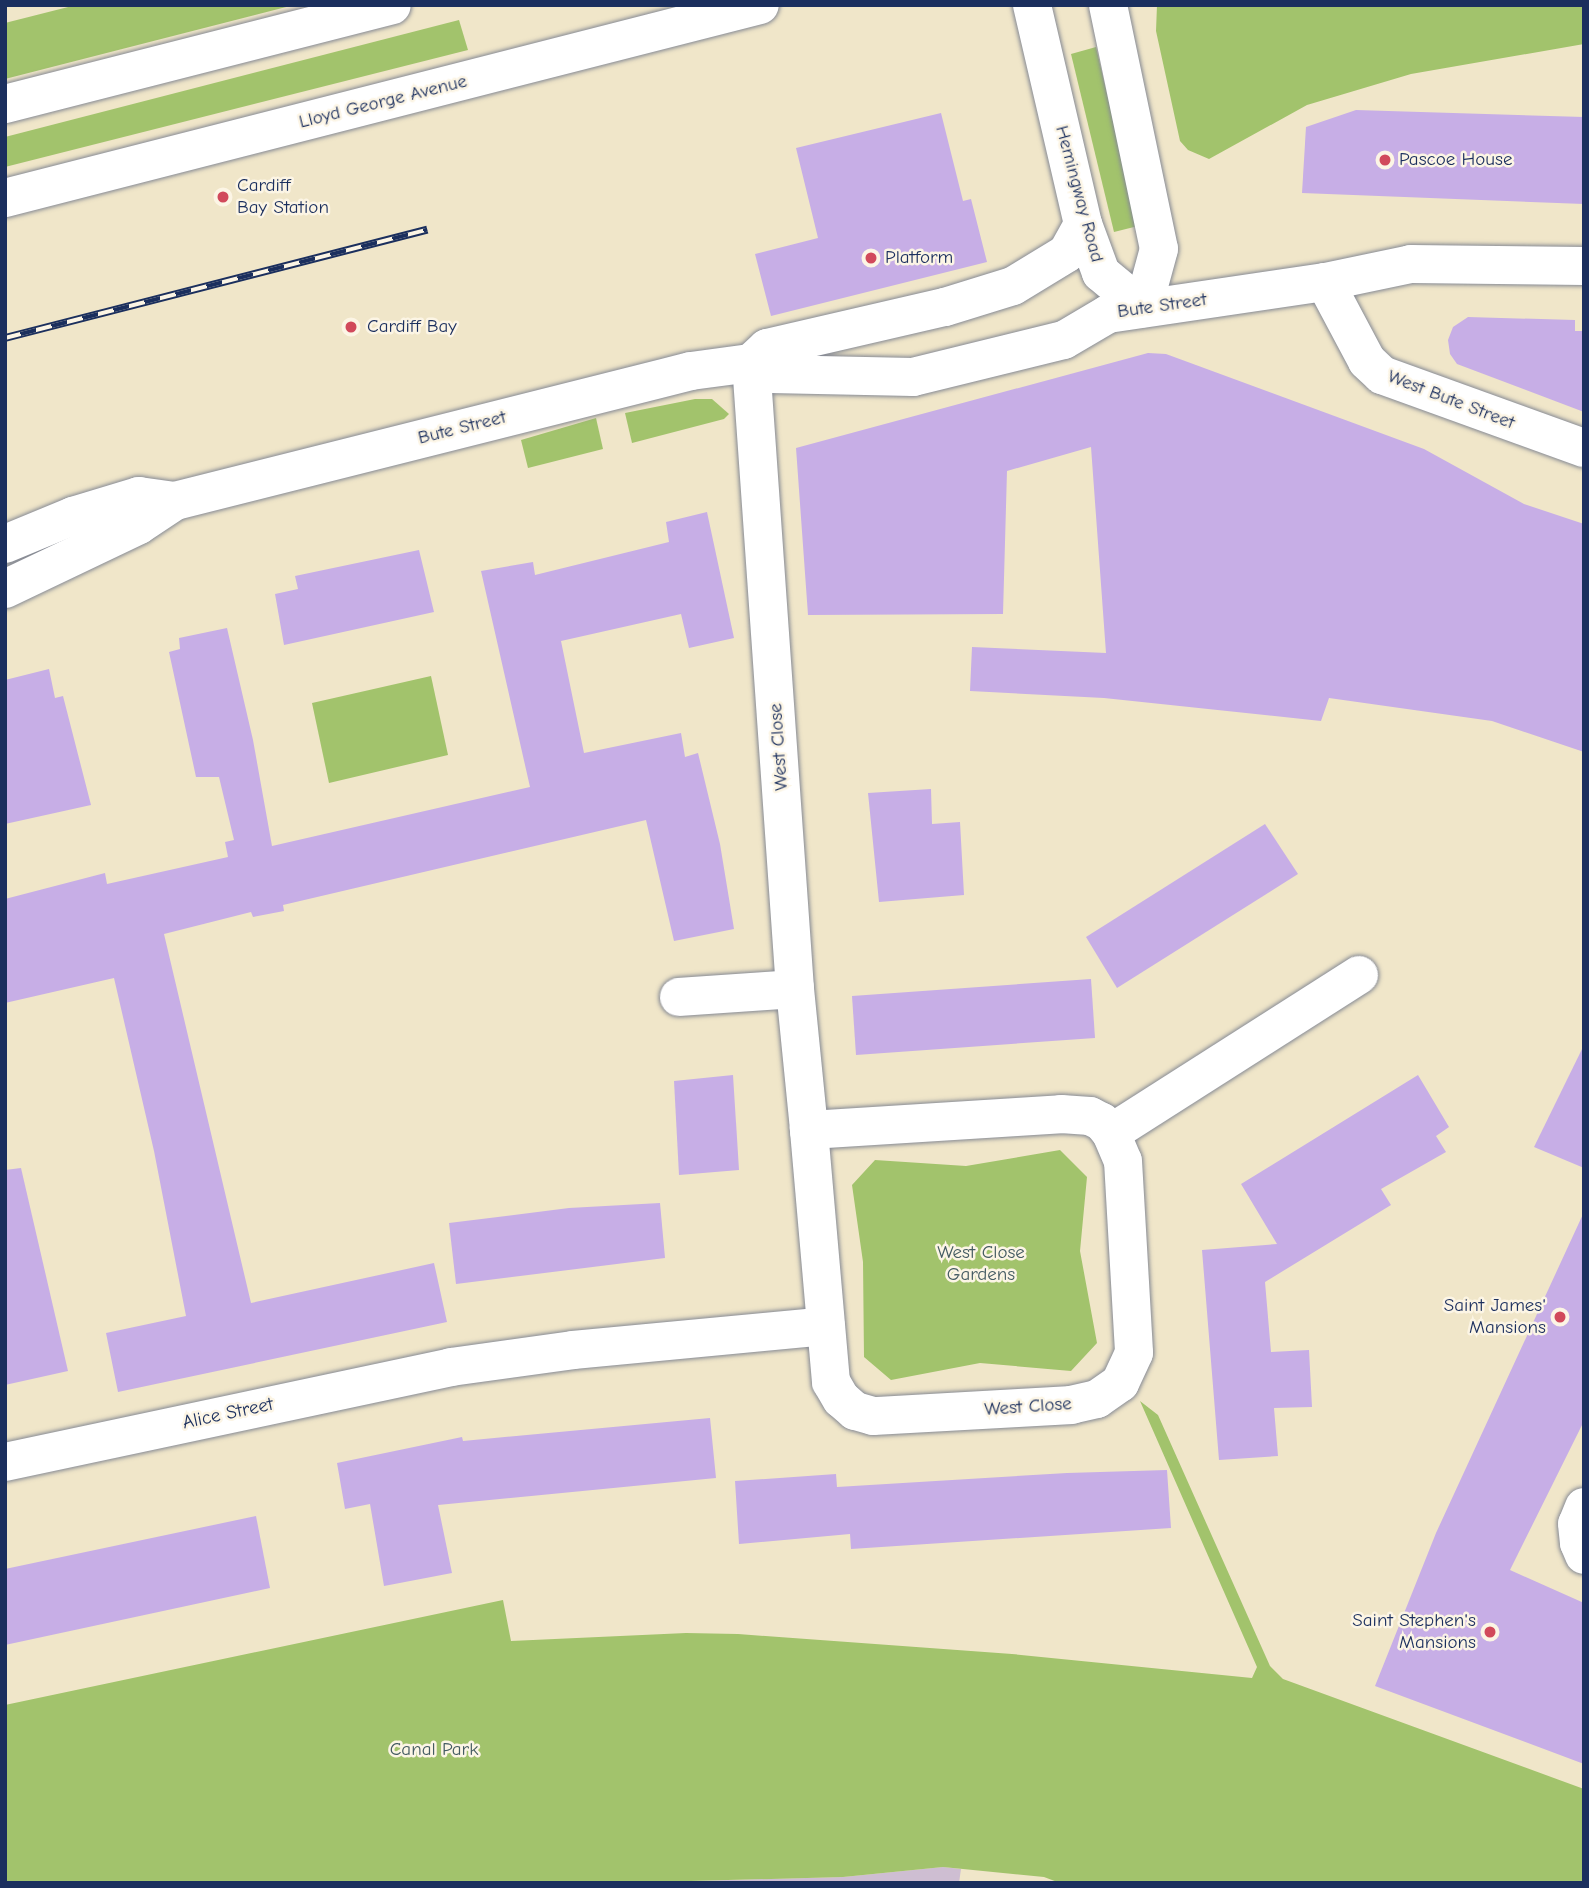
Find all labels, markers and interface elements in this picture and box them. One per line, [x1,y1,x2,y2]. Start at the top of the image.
street label: Lloyd George Avenue [297,70,469,134]
street label: Hemingway Road [1050,123,1108,265]
place label: Pascoe House [1399,149,1512,171]
marker: Pascoe House [1377,152,1393,168]
place label: Cardiff Bay Station [237,175,329,219]
marker: Cardiff Bay Station [215,189,231,205]
place label: Platform [885,247,953,269]
marker: Platform [863,250,879,266]
street label: Bute Street [1116,288,1208,324]
place label: Cardiff Bay [367,316,457,338]
marker: Cardiff Bay [341,317,361,337]
street label: West Bute Street [1384,365,1518,435]
street label: Bute Street [416,406,508,450]
street label: West Close [765,703,793,791]
park label: West Close Gardens [937,1242,1025,1286]
place label: Saint James' Mansions [1444,1295,1546,1339]
marker: Saint James' Mansions [1552,1309,1568,1325]
street label: Alice Street [181,1393,275,1435]
street label: West Close [984,1393,1072,1421]
place label: Saint Stephen's Mansions [1352,1610,1476,1654]
marker: Saint Stephen's Mansions [1482,1624,1498,1640]
park label: Canal Park [390,1739,478,1761]

